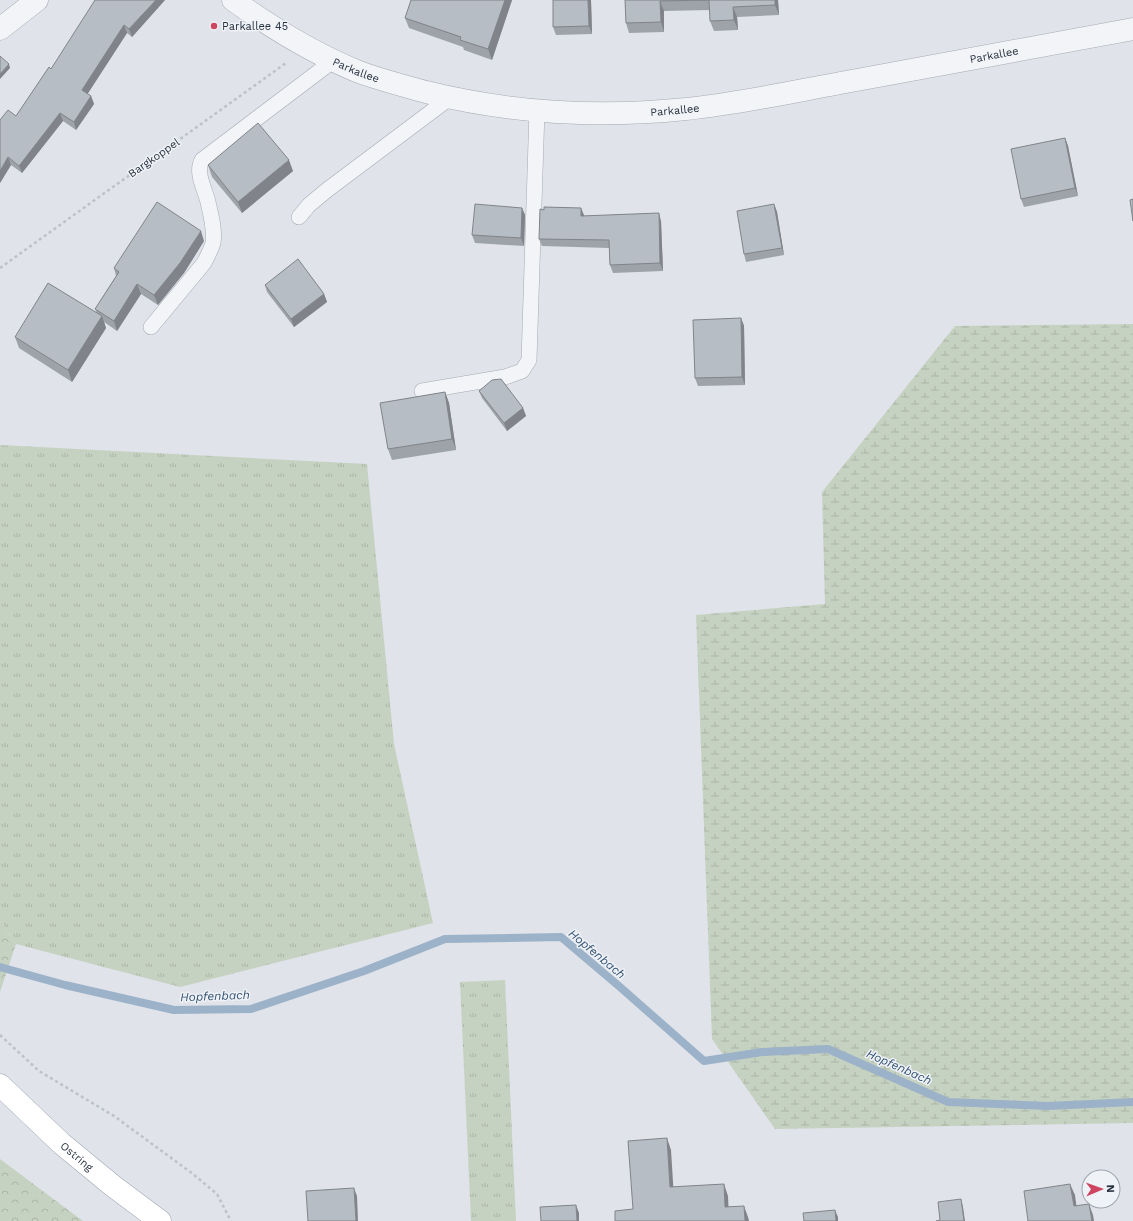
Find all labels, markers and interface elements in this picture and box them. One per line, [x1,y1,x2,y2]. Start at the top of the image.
place label: Parkallee 45 [222,20,288,33]
marker: Parkallee 45 [209,21,219,31]
street label: Parkallee [969,44,1019,66]
street label: Parkallee [331,55,381,85]
street label: Parkallee [650,101,700,118]
street label: Bargkoppel [126,135,183,180]
water label: Hopfenbach [566,926,628,982]
water label: Hopfenbach [180,988,250,1004]
water label: Hopfenbach [864,1046,934,1088]
street label: Ostring [58,1139,96,1174]
north arrow [1081,1169,1121,1209]
text: N [1104,1184,1117,1193]

